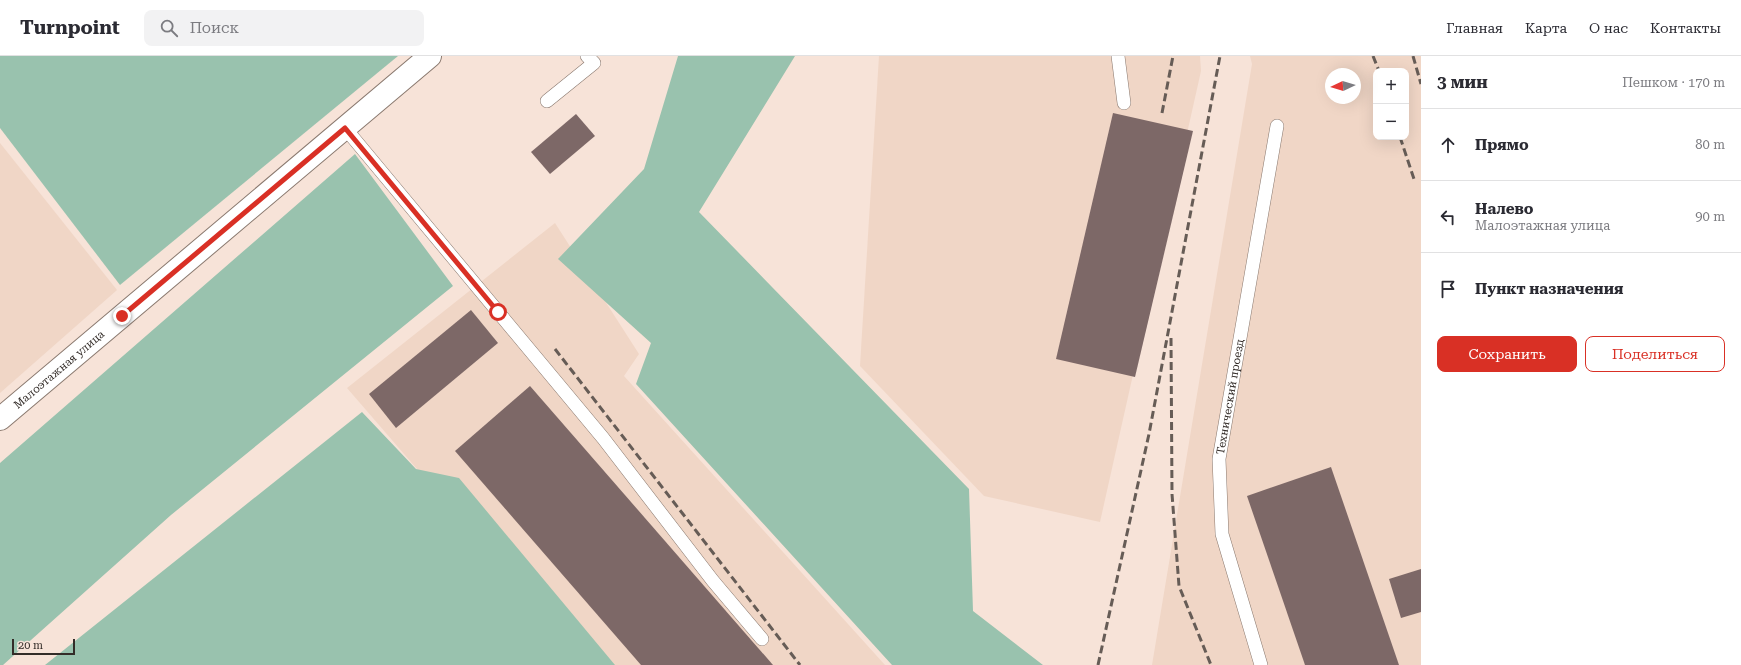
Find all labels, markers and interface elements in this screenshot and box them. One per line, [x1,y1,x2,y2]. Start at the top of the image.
search box [144,10,424,46]
text: Turnpoint [20,16,120,39]
icon: search [158,17,180,39]
text: Поиск [190,19,239,37]
text: Главная [1446,20,1503,36]
text: Карта [1525,20,1567,36]
text: О нас [1589,20,1628,36]
text: Контакты [1650,20,1721,36]
north arrow [1325,68,1361,104]
map controls [1373,68,1409,140]
button: + [1373,68,1409,104]
text: 3 мин [1437,72,1488,92]
text: Пешком · 170 m [1622,75,1725,90]
button: − [1373,104,1409,140]
icon: ahead [1437,134,1459,156]
text: Прямо [1475,136,1529,154]
text: 80 m [1695,137,1725,152]
text: Налево [1475,200,1534,218]
icon: left [1437,206,1459,228]
text: 90 m [1695,209,1725,224]
text: Малоэтажная улица [1475,218,1610,233]
icon: arrive [1437,278,1459,300]
text: Пункт назначения [1475,280,1623,298]
route start [489,303,507,321]
route end [113,307,131,325]
street label: Малоэтажная улица [11,327,107,411]
button: Сохранить [1437,336,1577,372]
button: Поделиться [1585,336,1725,372]
street label: Технический проезд [1213,338,1246,455]
scale bar [12,637,75,656]
text: 20 m [18,639,43,652]

